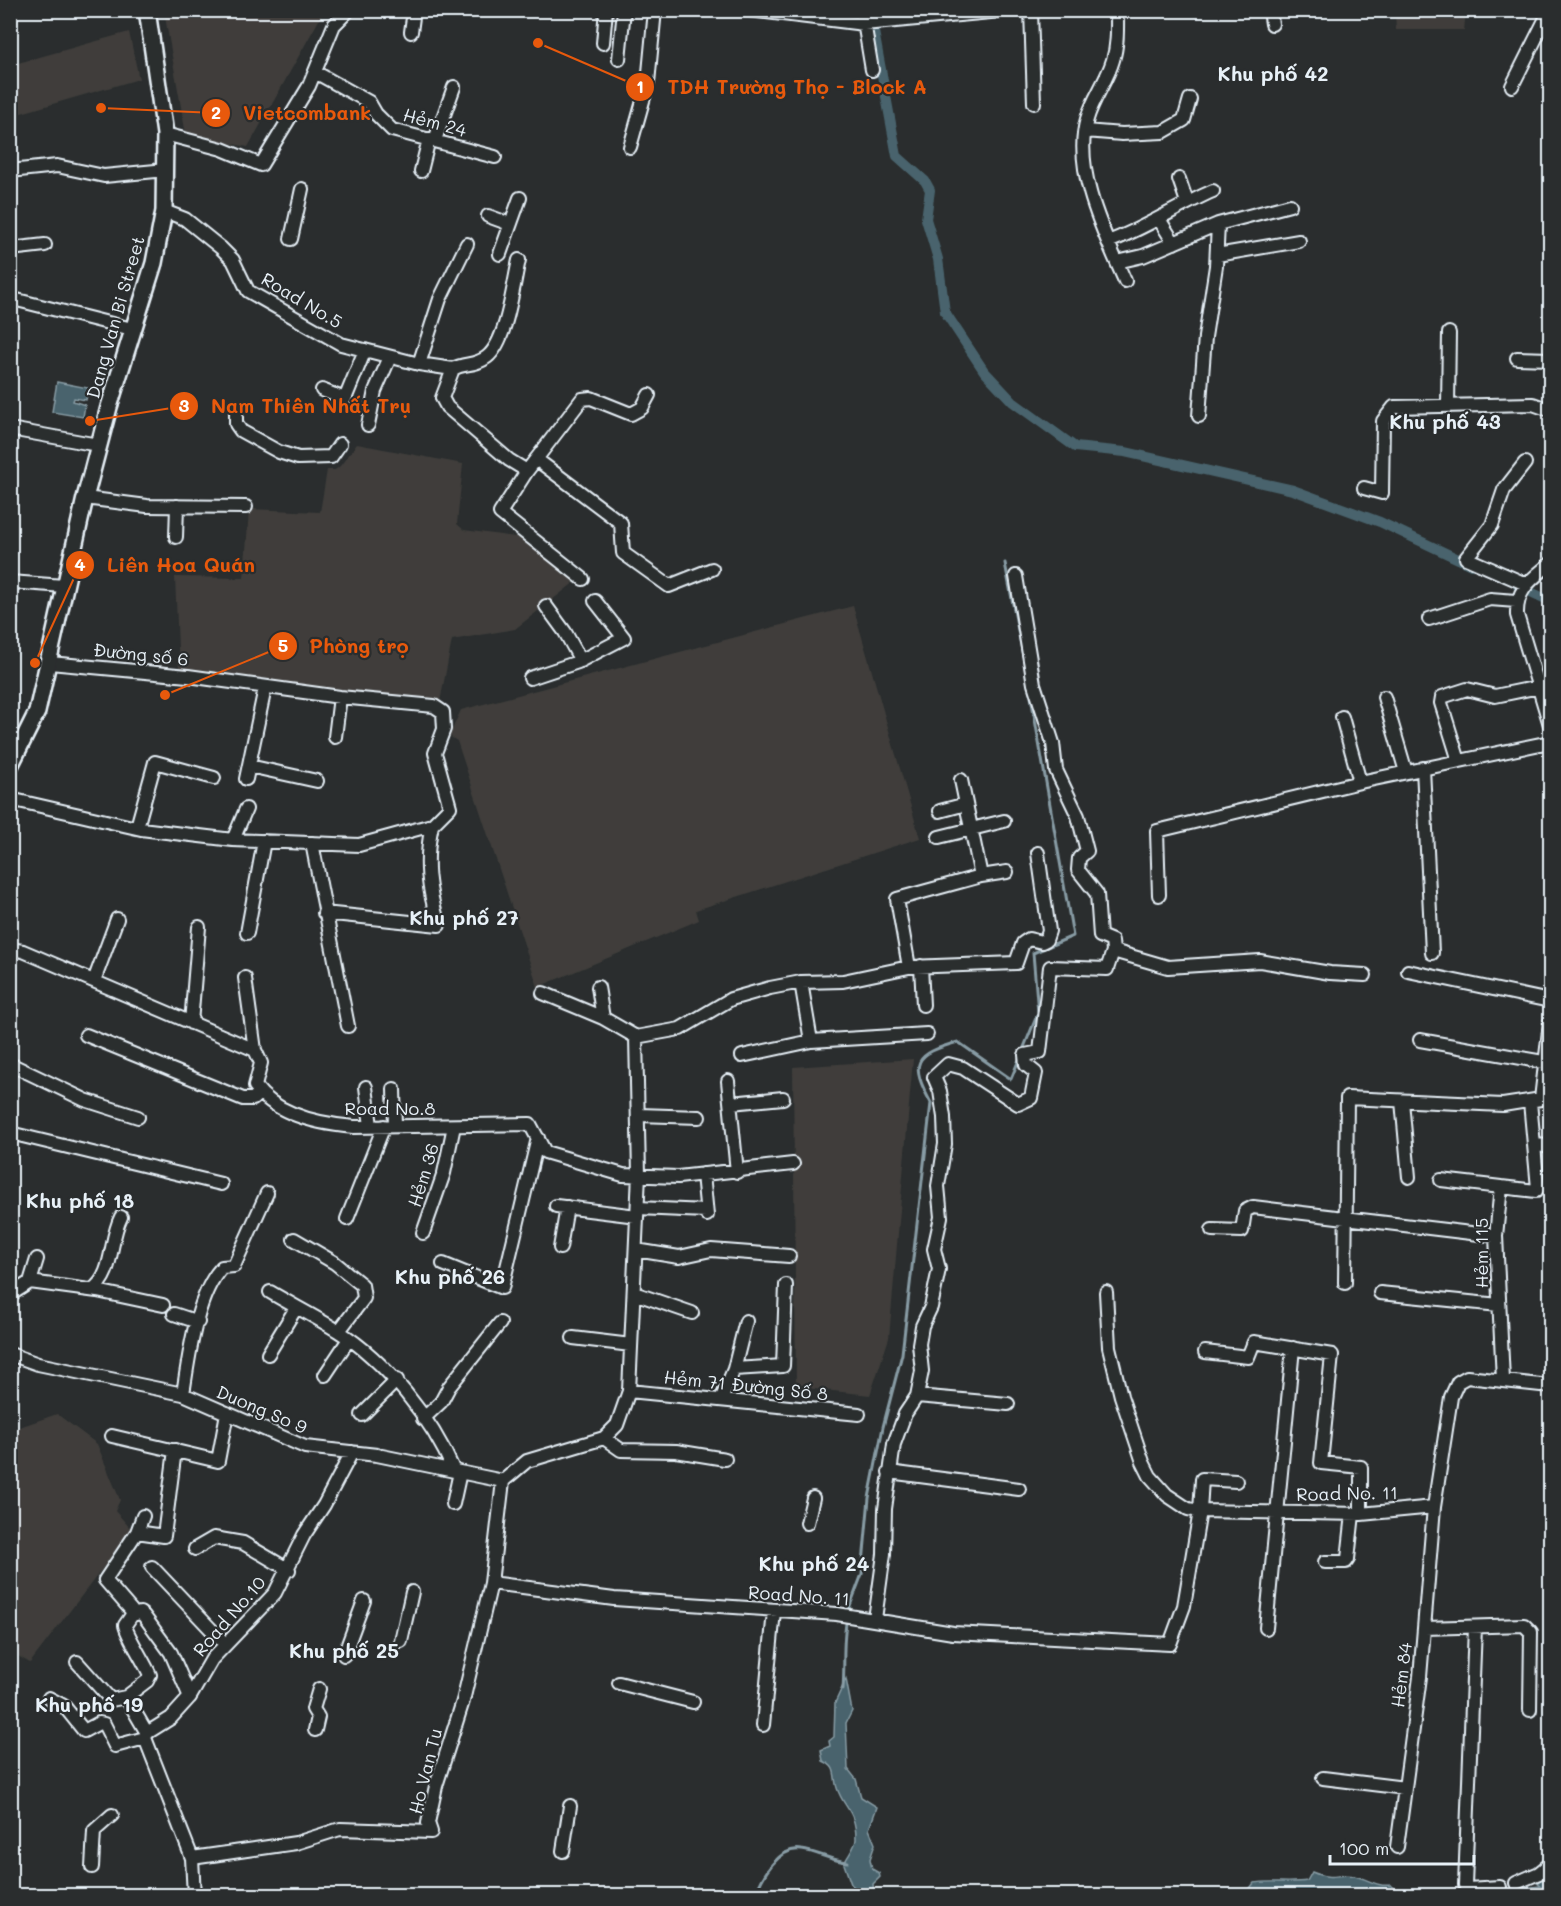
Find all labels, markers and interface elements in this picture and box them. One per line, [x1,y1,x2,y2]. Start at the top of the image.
district label: Khu phố 42 [1218,60,1328,86]
callout: TDH Trường Thọ - Block A [625,68,938,106]
text: TDH Trường Thọ - Block A [667,73,927,99]
text: 1 [636,74,644,98]
callout: Vietcombank [201,94,383,132]
text: Vietcombank [243,99,371,125]
text: 2 [211,100,221,124]
street label: Hẻm 24 [401,102,470,142]
street label: Dang Van Bi Street [80,233,150,401]
street label: Road No.5 [257,266,347,334]
callout: Nam Thiên Nhất Trụ [169,387,423,425]
text: Nam Thiên Nhất Trụ [211,392,411,418]
text: 3 [179,393,190,417]
district label: Khu phố 43 [1389,408,1501,434]
callout: Liên Hoa Quán [65,546,267,584]
text: Liên Hoa Quán [107,551,255,577]
text: 4 [74,552,86,576]
callout: Phòng trọ [268,627,421,665]
text: Phòng trọ [309,632,409,658]
text: 5 [278,633,288,657]
street label: Đường số 6 [92,637,190,671]
district label: Khu phố 27 [409,904,519,930]
street label: Road No.8 [345,1096,435,1120]
street label: Hẻm 36 [402,1140,444,1210]
district label: Khu phố 18 [26,1187,134,1213]
street label: Hẻm 115 [1469,1218,1493,1288]
district label: Khu phố 26 [395,1263,505,1289]
street label: Hẻm 71 Đường Số 8 [663,1364,829,1406]
street label: Duong So 9 [213,1379,311,1439]
street label: Road No. 11 [1296,1480,1398,1506]
district label: Khu phố 24 [759,1550,870,1576]
street label: Road No.10 [187,1571,271,1661]
street label: Road No. 11 [747,1579,851,1611]
district label: Khu phố 25 [289,1637,399,1663]
street label: Hẻm 84 [1385,1641,1417,1709]
district label: Khu phố 19 [35,1691,143,1717]
street label: Ho Van Tu [403,1726,447,1816]
scale bar [1330,1828,1474,1866]
text: 100 m [1339,1836,1389,1860]

